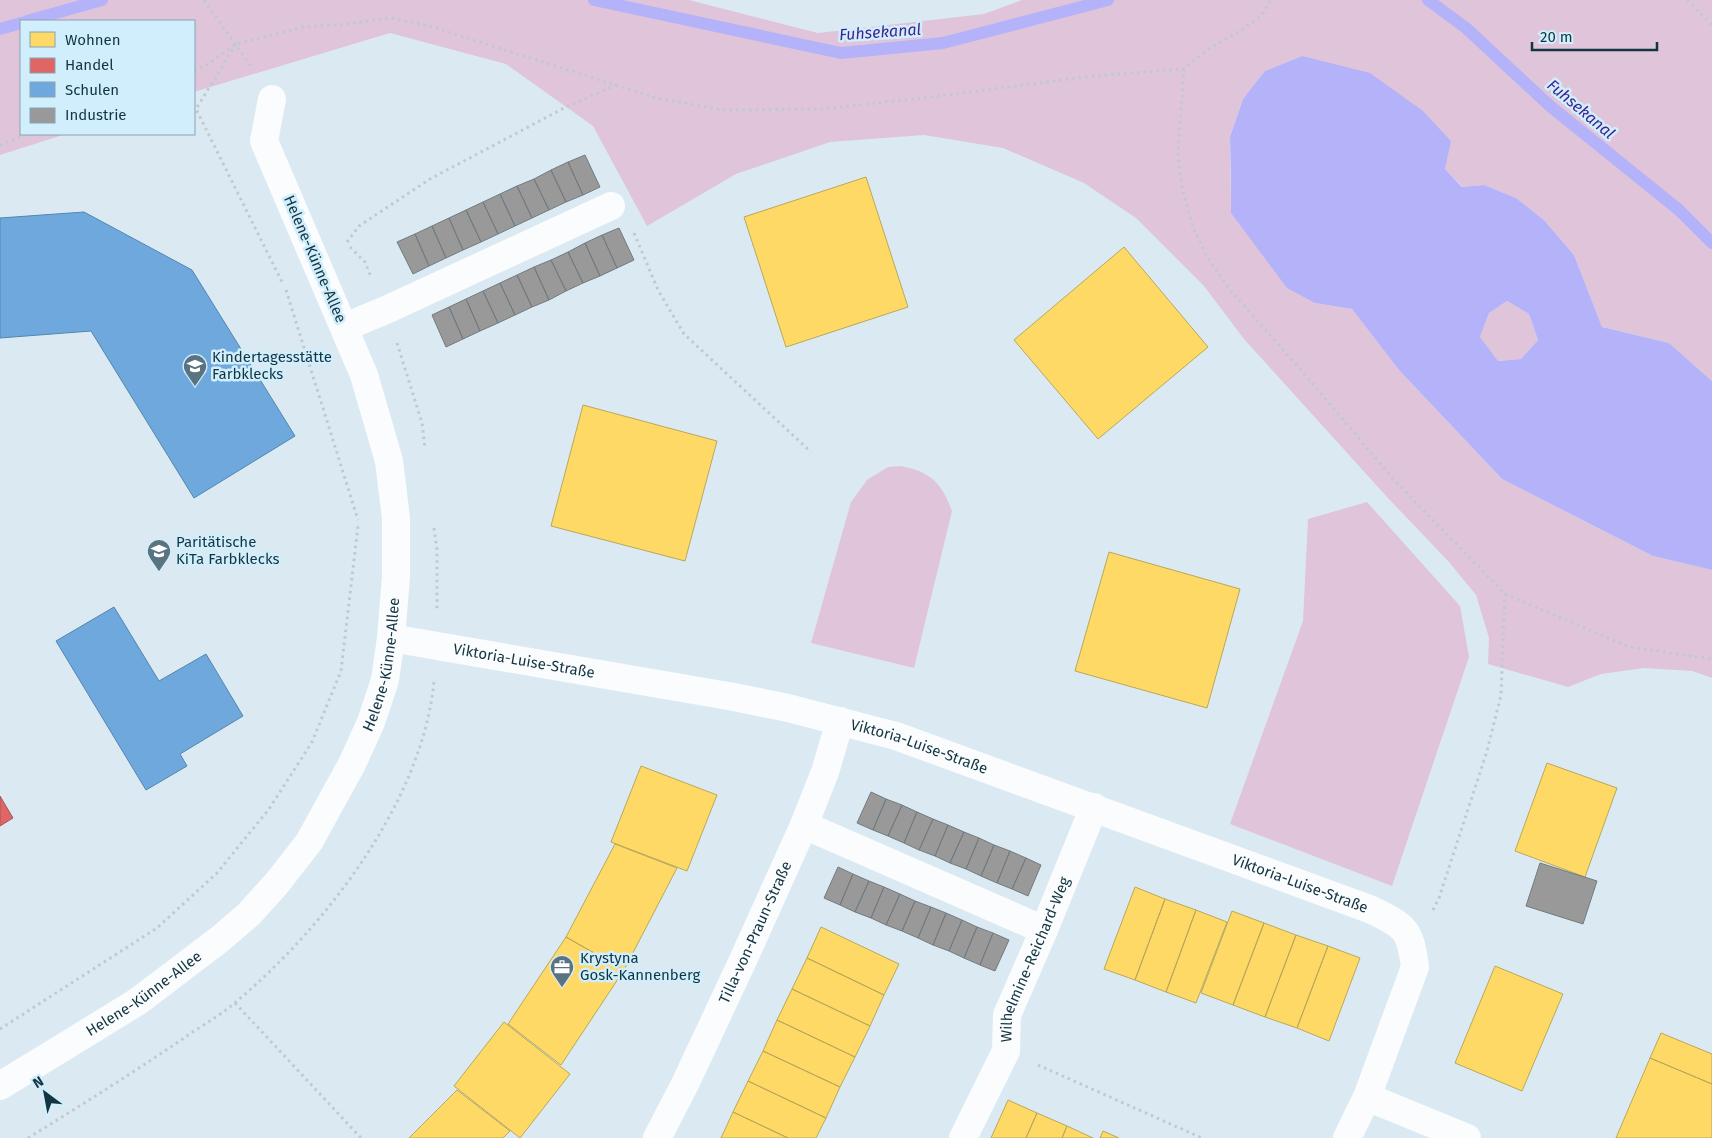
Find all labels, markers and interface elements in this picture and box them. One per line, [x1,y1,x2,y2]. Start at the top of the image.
legend [20,20,195,135]
water label: Fuhsekanal [838,20,922,44]
scale bar [1532,20,1657,52]
text: 20 m [1540,28,1573,46]
text: Wohnen [65,31,121,49]
text: Handel [65,56,114,74]
water label: Fuhsekanal [1543,75,1619,143]
text: Schulen [65,81,119,99]
text: Industrie [65,106,127,124]
street label: Helene-Künne-Allee [280,193,350,325]
place label: Kindertagesstätte Farbklecks [212,348,332,383]
school or university icon: Kindertagesstätte Farbklecks [182,353,208,387]
place label: Paritätische KiTa Farbklecks [176,533,280,568]
school or university icon: Paritätische KiTa Farbklecks [146,538,172,572]
street label: Helene-Künne-Allee [359,597,403,734]
street label: Viktoria-Luise-Straße [452,640,596,682]
street label: Viktoria-Luise-Straße [849,716,990,778]
street label: Viktoria-Luise-Straße [1230,851,1371,917]
street label: Tilla-von-Praun-Straße [715,858,796,1006]
street label: Wilhelmine-Reichard-Weg [997,874,1074,1043]
street label: Helene-Künne-Allee [83,947,205,1040]
place label: Krystyna Gosk-Kannenberg [580,949,701,984]
office icon: Krystyna Gosk-Kannenberg [549,954,575,988]
north arrow [20,1068,70,1118]
text: N [30,1073,47,1092]

